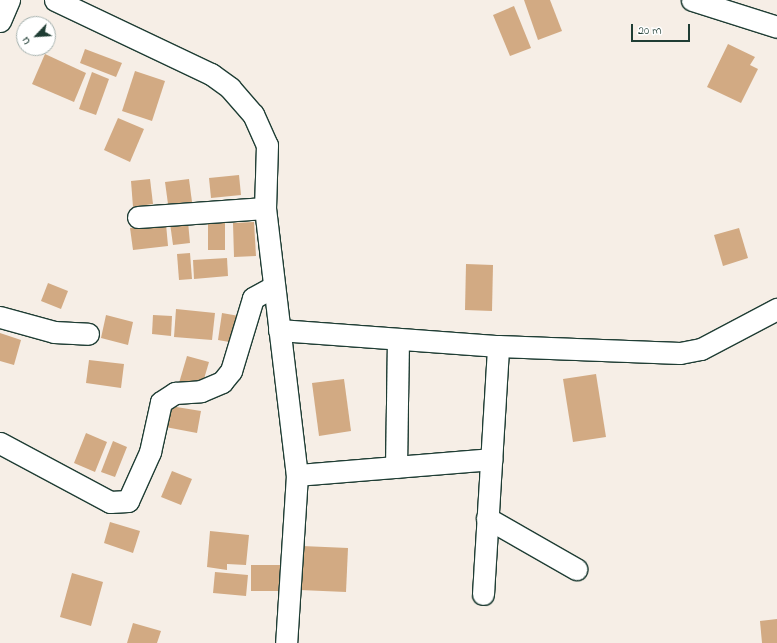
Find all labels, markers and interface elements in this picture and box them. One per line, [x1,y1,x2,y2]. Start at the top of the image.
north arrow [16,16,56,56]
scale bar [633,16,692,42]
text: 20 m [638,22,661,40]
text: U [17,34,35,47]

